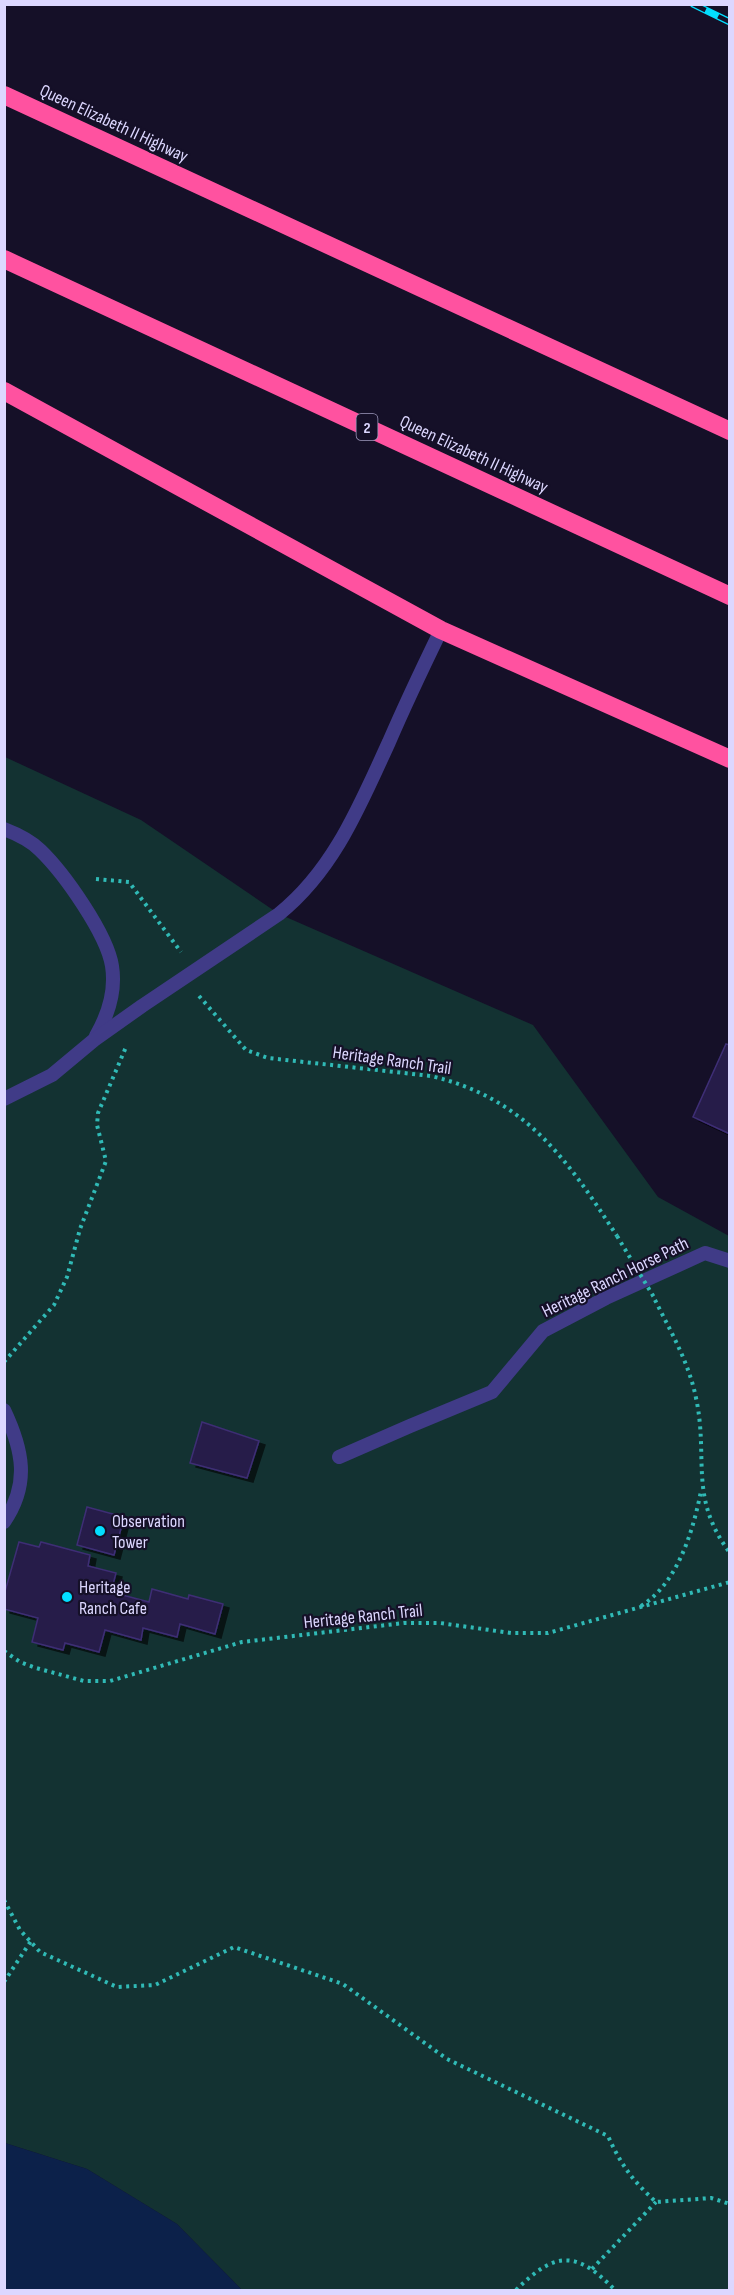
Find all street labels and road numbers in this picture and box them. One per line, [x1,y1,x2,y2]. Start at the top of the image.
street label: Queen Elizabeth II Highway [36,80,191,167]
street label: Queen Elizabeth II Highway [396,411,551,498]
road number: 2 [356,414,378,440]
street label: Heritage Ranch Trail [331,1042,453,1079]
street label: Heritage Ranch Horse Path [538,1233,692,1322]
street label: Heritage Ranch Trail [303,1600,424,1633]

